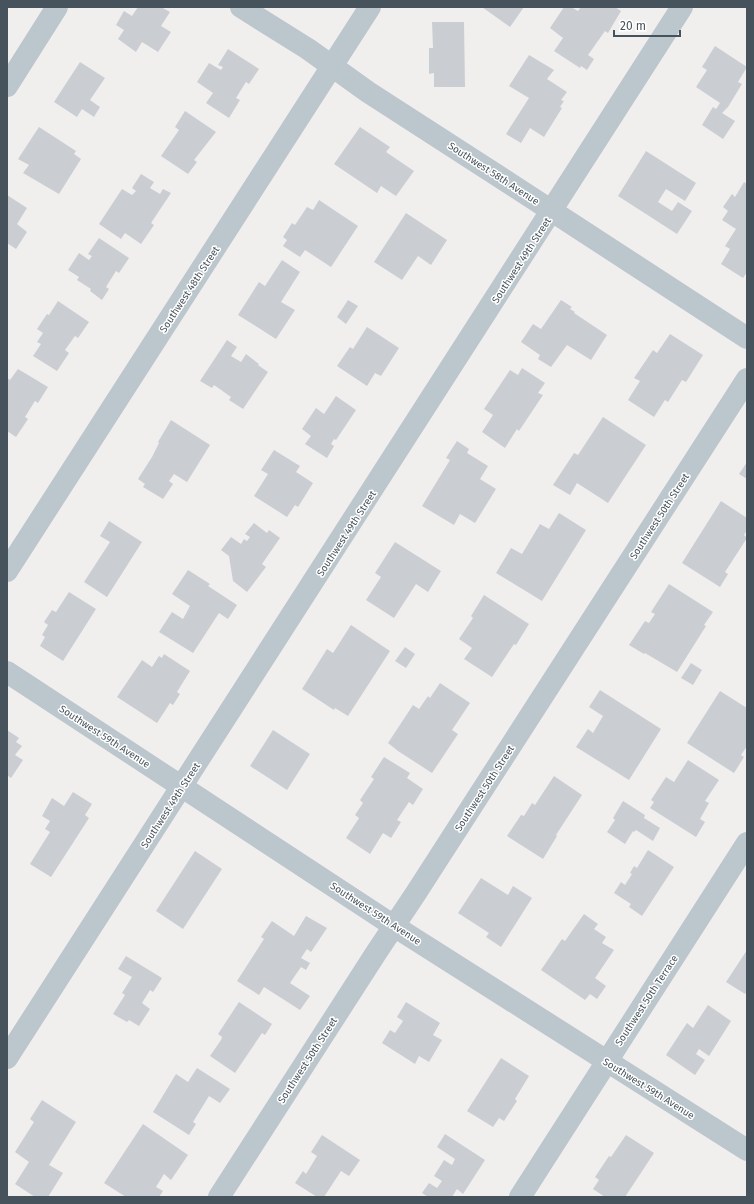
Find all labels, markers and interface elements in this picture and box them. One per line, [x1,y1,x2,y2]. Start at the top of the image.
scale bar [614,12,680,38]
text: 20 m [620,19,646,33]
street label: Southwest 58th Avenue [446,140,541,208]
street label: Southwest 49th Street [490,215,554,306]
street label: Southwest 48th Street [158,244,222,335]
street label: Southwest 50th Street [628,471,692,562]
street label: Southwest 49th Street [315,488,379,579]
street label: Southwest 59th Avenue [57,703,152,771]
street label: Southwest 50th Street [453,743,517,834]
street label: Southwest 49th Street [139,760,203,851]
street label: Southwest 59th Avenue [328,880,423,948]
street label: Southwest 50th Terrace [613,953,681,1048]
street label: Southwest 50th Street [276,1015,340,1106]
street label: Southwest 59th Avenue [601,1056,696,1122]

